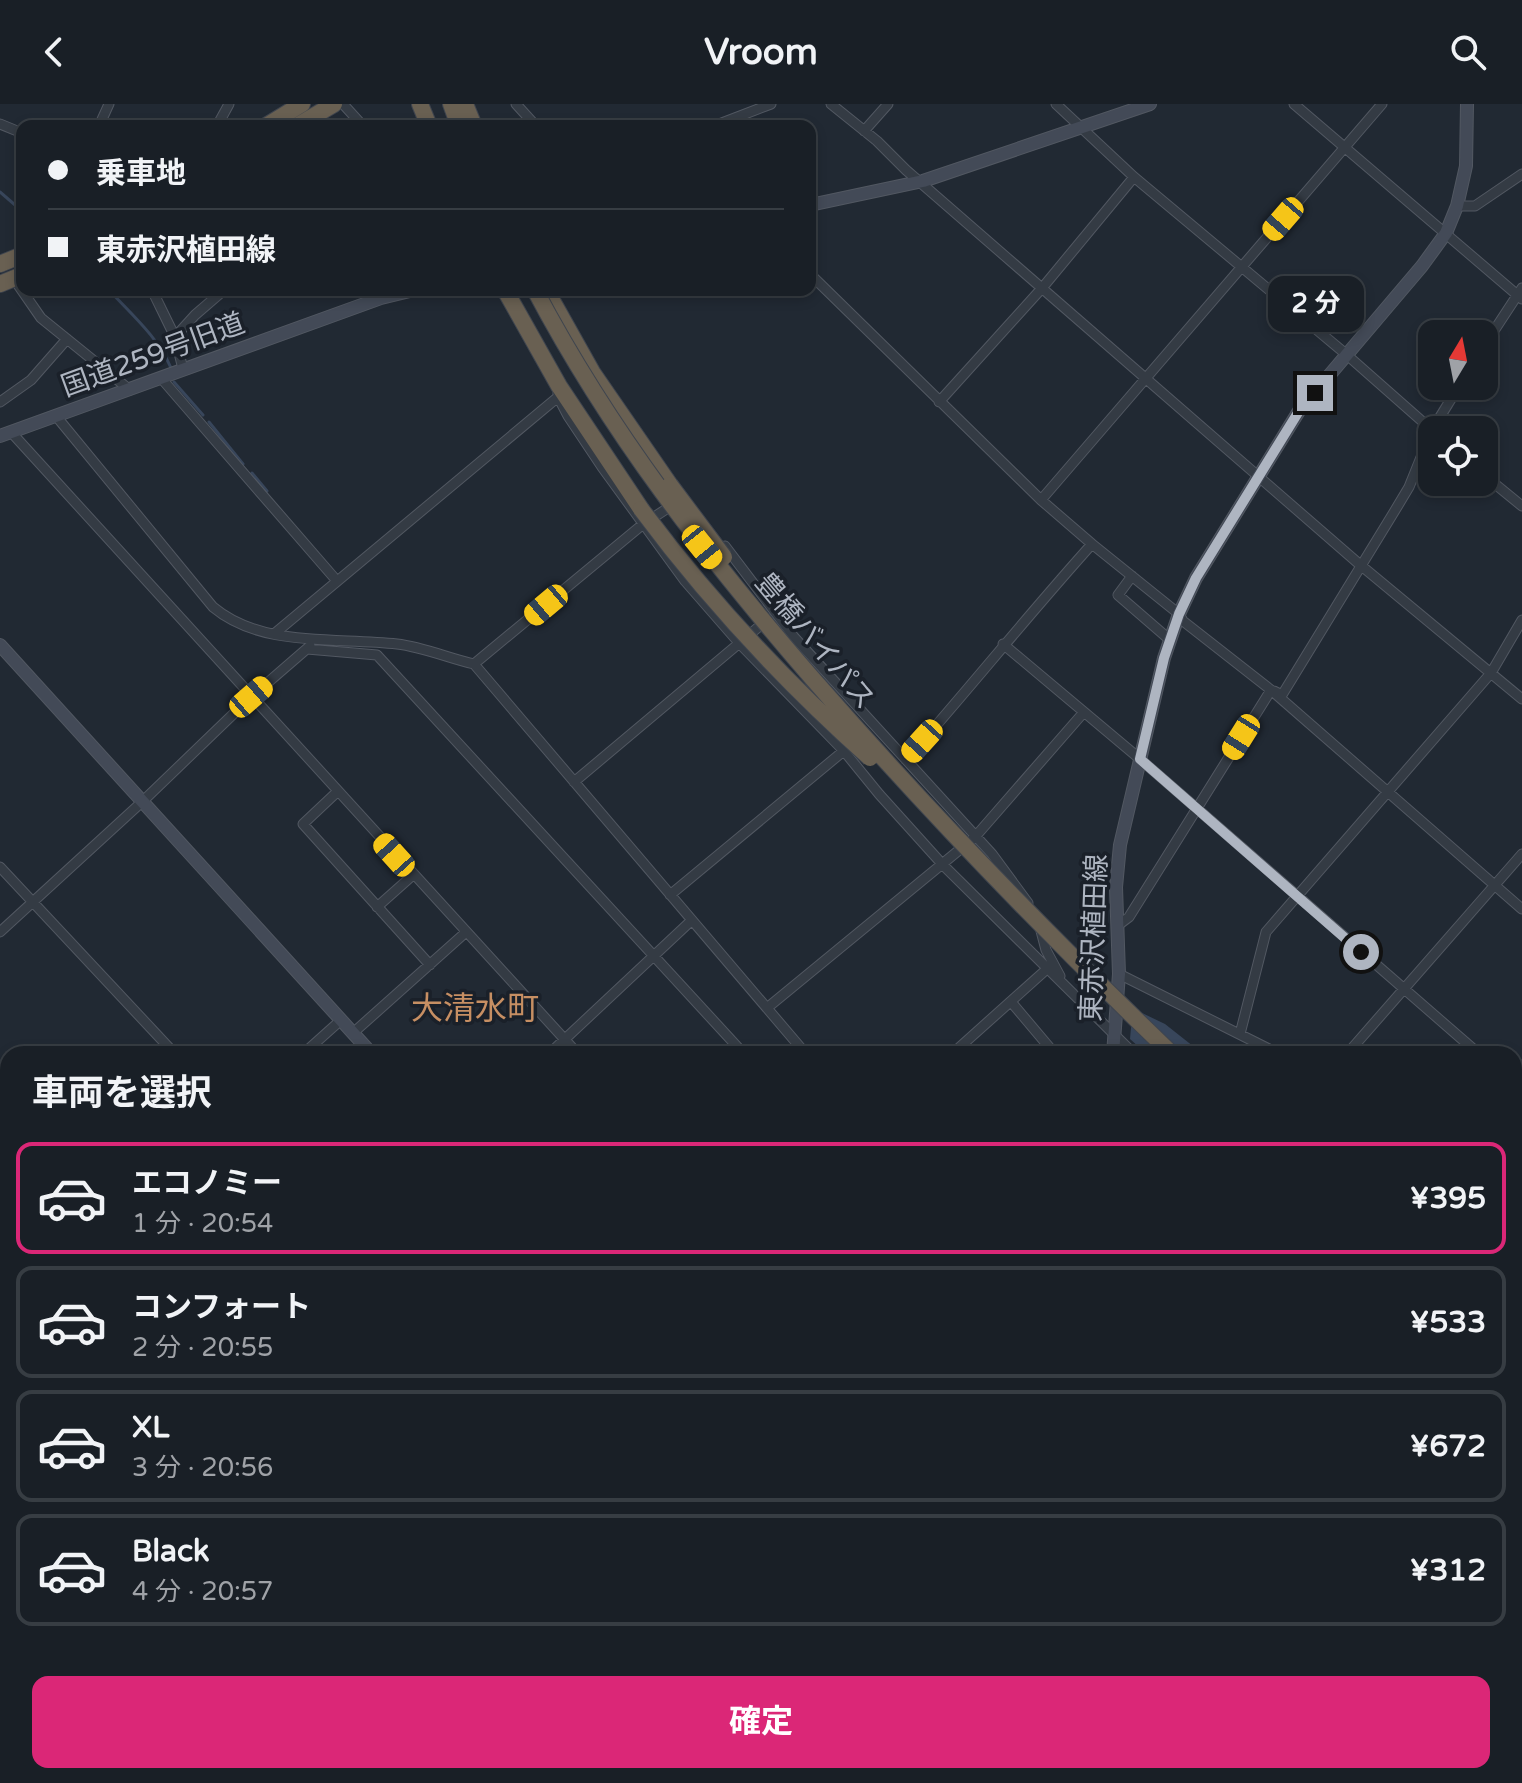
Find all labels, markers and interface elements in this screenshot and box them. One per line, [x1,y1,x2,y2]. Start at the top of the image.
icon: back [32,30,76,74]
icon: search [1446,30,1490,74]
text: Vroom [704,31,818,74]
text: 乗車地 [96,155,186,192]
car [1258,193,1308,245]
text: 東赤沢植田線 [96,232,276,269]
callout: 2 分 [1267,277,1363,333]
text: 2 分 [1291,288,1341,319]
street label: 国道259号旧道 [57,306,249,404]
north arrow [1418,320,1498,400]
map controls [1418,320,1498,496]
route end [1297,375,1333,411]
button: locate [1418,416,1498,496]
car [678,521,726,573]
street label: 豊橋バイパス [748,566,882,716]
car [520,580,572,630]
car [225,672,277,722]
car [1218,710,1264,764]
car [897,715,947,767]
car [369,829,419,881]
street label: 東赤沢植田線 [1074,853,1114,1023]
route start [1343,934,1379,970]
district label: 大清水町 [411,990,539,1028]
text: 車両を選択 [32,1072,212,1115]
icon: car [36,1162,108,1234]
text: エコノミー [132,1165,282,1202]
text: ¥395 [1410,1180,1486,1217]
text: 1 分 · 20:54 [132,1208,273,1239]
icon: car [36,1286,108,1358]
text: コンフォート [132,1289,311,1326]
text: ¥533 [1410,1304,1486,1341]
text: 2 分 · 20:55 [132,1332,273,1363]
text: XL [132,1409,169,1446]
icon: car [36,1410,108,1482]
text: ¥672 [1410,1428,1486,1465]
text: 3 分 · 20:56 [132,1452,273,1483]
text: Black [132,1533,209,1570]
icon: car [36,1534,108,1606]
text: ¥312 [1410,1552,1486,1589]
text: 4 分 · 20:57 [132,1576,273,1607]
button: 確定 [32,1676,1490,1768]

